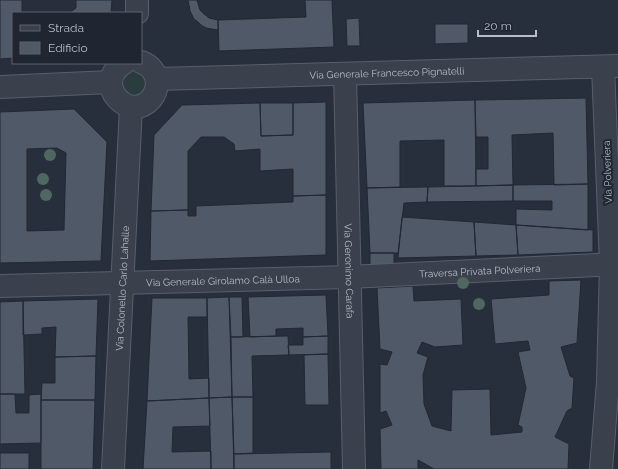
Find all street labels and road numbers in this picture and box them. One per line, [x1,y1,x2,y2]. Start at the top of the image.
street label: Via Generale Francesco Pignatelli [309,65,465,81]
street label: Via Polveriera [601,140,614,204]
street label: Via Geronimo Carafa [342,223,356,319]
street label: Via Colonello Carlo Lahalle [114,225,131,351]
street label: Traversa Privata Polveriera [419,263,541,280]
street label: Via Generale Girolamo Calà Ulloa [146,273,300,288]

